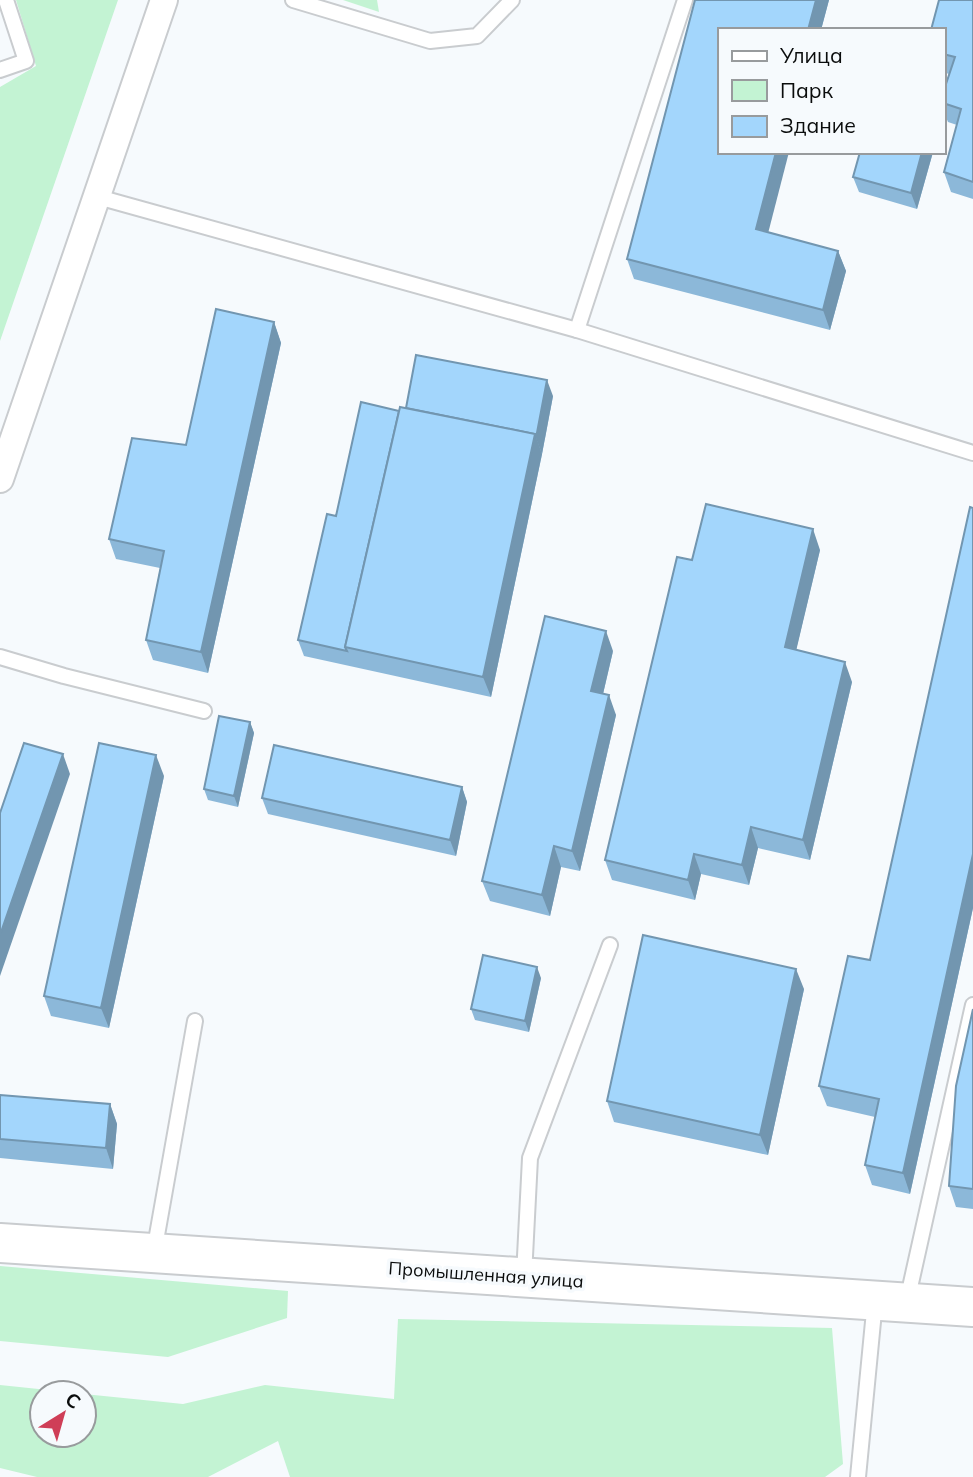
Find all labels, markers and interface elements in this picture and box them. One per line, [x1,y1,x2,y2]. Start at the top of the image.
legend [718,28,945,154]
text: Улица [779,42,843,68]
text: Парк [780,77,834,103]
text: Здание [780,112,856,138]
street label: Промышленная улица [388,1256,584,1293]
north arrow [28,1379,98,1449]
text: С [61,1387,86,1414]

